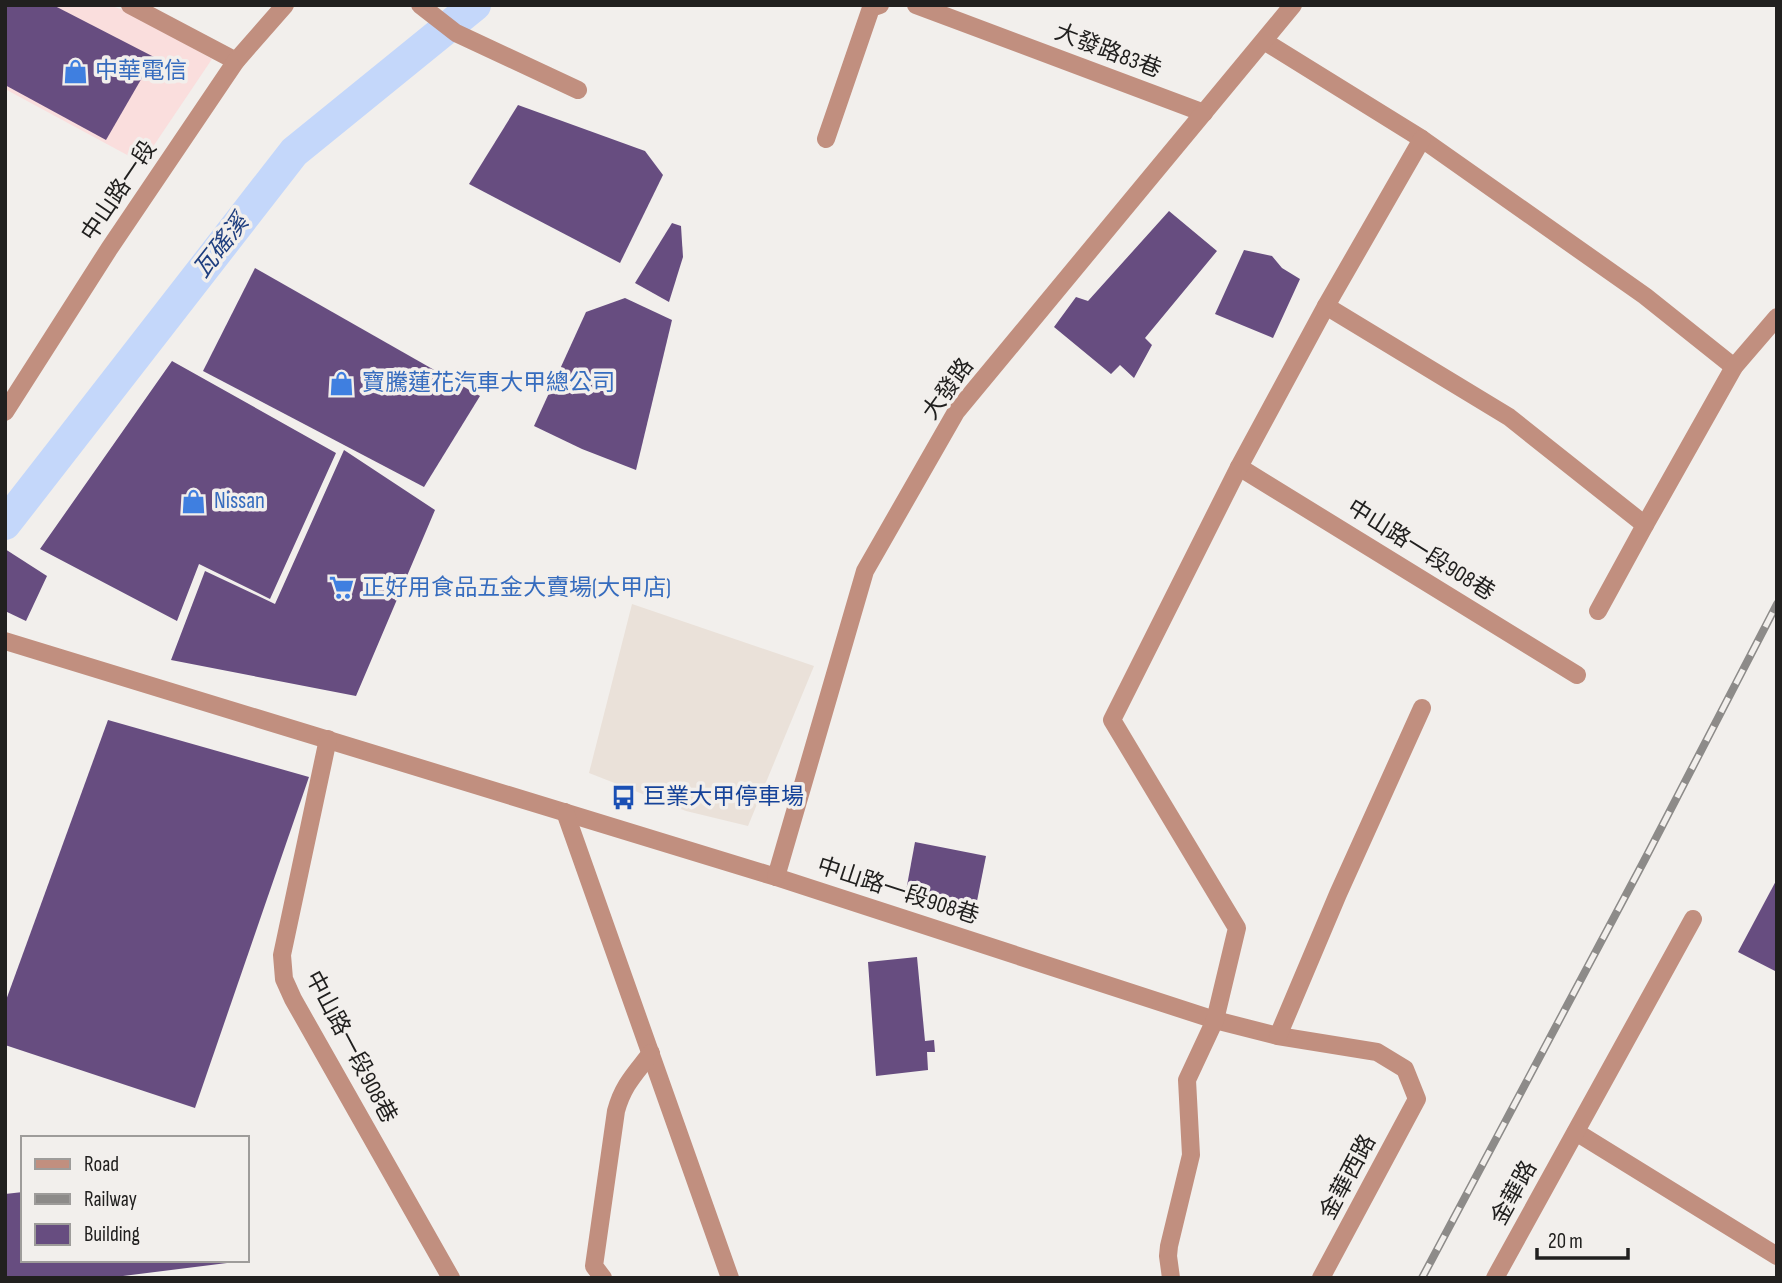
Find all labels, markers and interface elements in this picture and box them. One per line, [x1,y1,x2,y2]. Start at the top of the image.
street label: 大發路83巷 [1051,18,1165,84]
shop icon: 中華電信 [61,57,89,85]
place label: 中華電信 [95,57,187,85]
street label: 中山路一段 [75,136,163,246]
water label: 瓦磘溪 [187,206,256,283]
street label: 大發路 [916,353,980,425]
shop icon: 寶騰蓮花汽車大甲總公司 [328,369,356,397]
place label: 寶騰蓮花汽車大甲總公司 [362,369,615,397]
shop icon: Nissan [180,487,208,515]
place label: Nissan [214,487,265,515]
street label: 中山路一段908巷 [1342,493,1500,607]
supermarket icon: 正好用食品五金大賣場(大甲店) [328,574,356,602]
place label: 正好用食品五金大賣場(大甲店) [362,574,671,602]
bus stop icon: 巨業大甲停車場 [609,783,637,811]
place label: 巨業大甲停車場 [643,783,804,811]
street label: 中山路一段908巷 [814,852,982,930]
street label: 中山路一段908巷 [299,966,403,1128]
street label: 金華西路 [1314,1130,1382,1224]
legend [21,1136,248,1262]
text: Road [84,1152,119,1177]
street label: 金華路 [1485,1156,1543,1230]
text: Railway [84,1187,137,1212]
scale bar [1537,1216,1628,1260]
text: Building [84,1222,140,1247]
text: 20 m [1548,1229,1583,1254]

